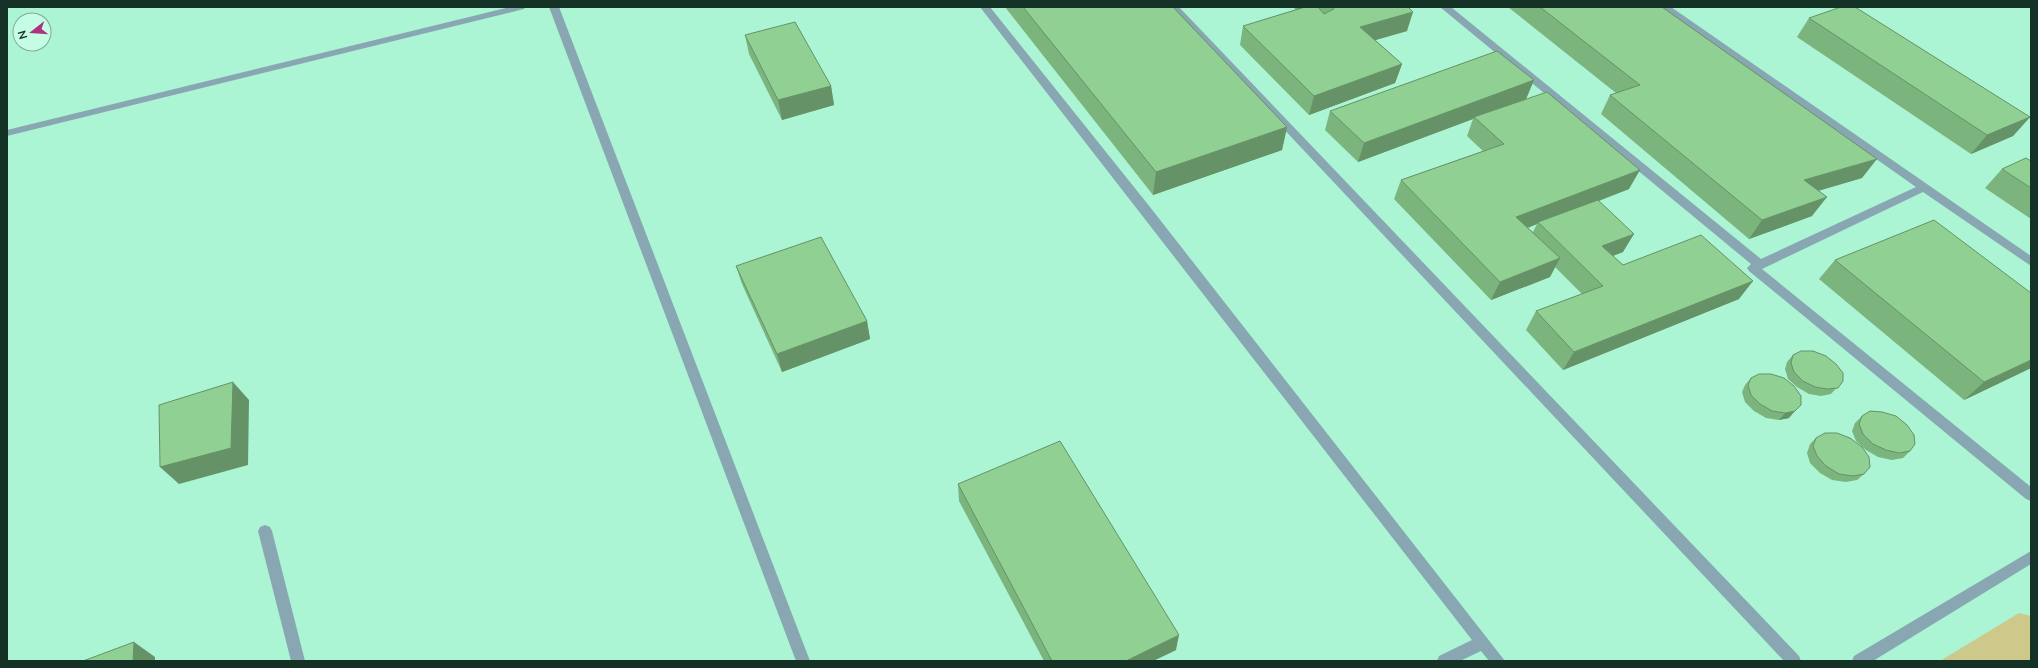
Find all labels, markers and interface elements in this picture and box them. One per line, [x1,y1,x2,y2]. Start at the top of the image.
north arrow [12,12,52,52]
text: N [15,29,29,41]

